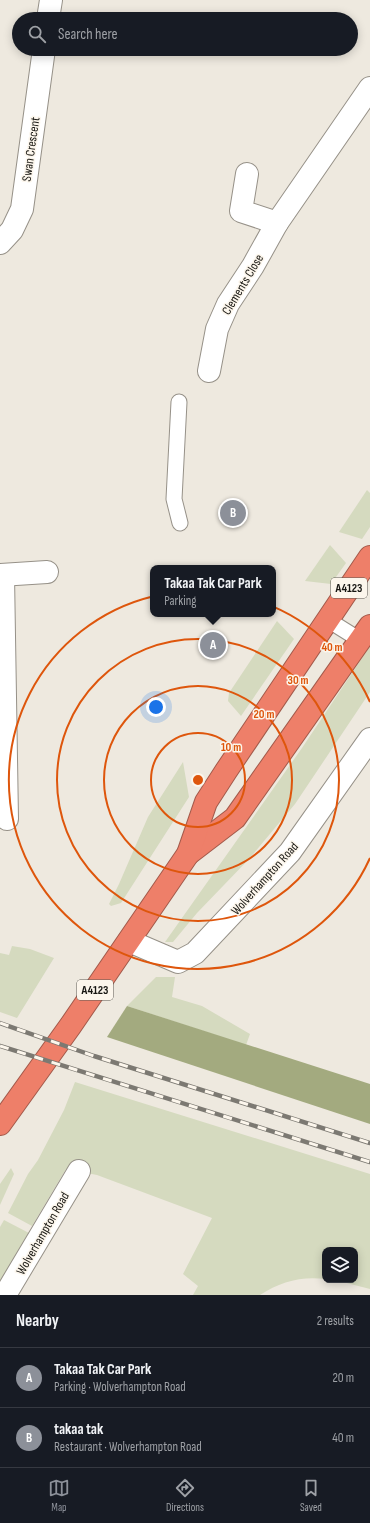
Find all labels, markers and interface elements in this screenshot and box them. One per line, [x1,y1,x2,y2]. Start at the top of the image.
search box [12,12,358,56]
icon: search [26,23,48,45]
text: Search here [58,25,118,44]
street label: Swan Crescent [19,116,43,182]
street label: Clements Close [219,251,267,318]
pin: B [220,498,246,528]
popup [150,565,276,617]
text: Takaa Tak Car Park [164,574,262,593]
road number: A4123 [331,578,367,598]
text: Parking [164,593,196,609]
pin: A [200,630,226,660]
text: 40 m [321,640,343,655]
text: 30 m [288,673,308,688]
your location [146,697,166,717]
text: 20 m [254,707,274,722]
text: 10 m [221,740,241,755]
centre of rings [191,773,205,787]
street label: Wolverhampton Road [228,839,302,918]
road number: A4123 [77,980,113,1000]
street label: Wolverhampton Road [13,1189,73,1278]
map controls [322,1247,358,1283]
button: layers [322,1247,358,1283]
text: Nearby [16,1311,59,1331]
text: 2 results [317,1313,354,1329]
text: Takaa Tak Car Park [54,1360,151,1379]
text: A [26,1370,32,1386]
text: 20 m [332,1370,354,1386]
text: Parking · Wolverhampton Road [54,1379,186,1395]
text: takaa tak [54,1420,103,1439]
text: B [26,1430,32,1446]
text: 40 m [332,1430,354,1446]
text: Restaurant · Wolverhampton Road [54,1439,202,1455]
tab: Map [48,1477,70,1514]
tab: Directions [166,1477,204,1514]
tab: Saved [300,1477,322,1514]

